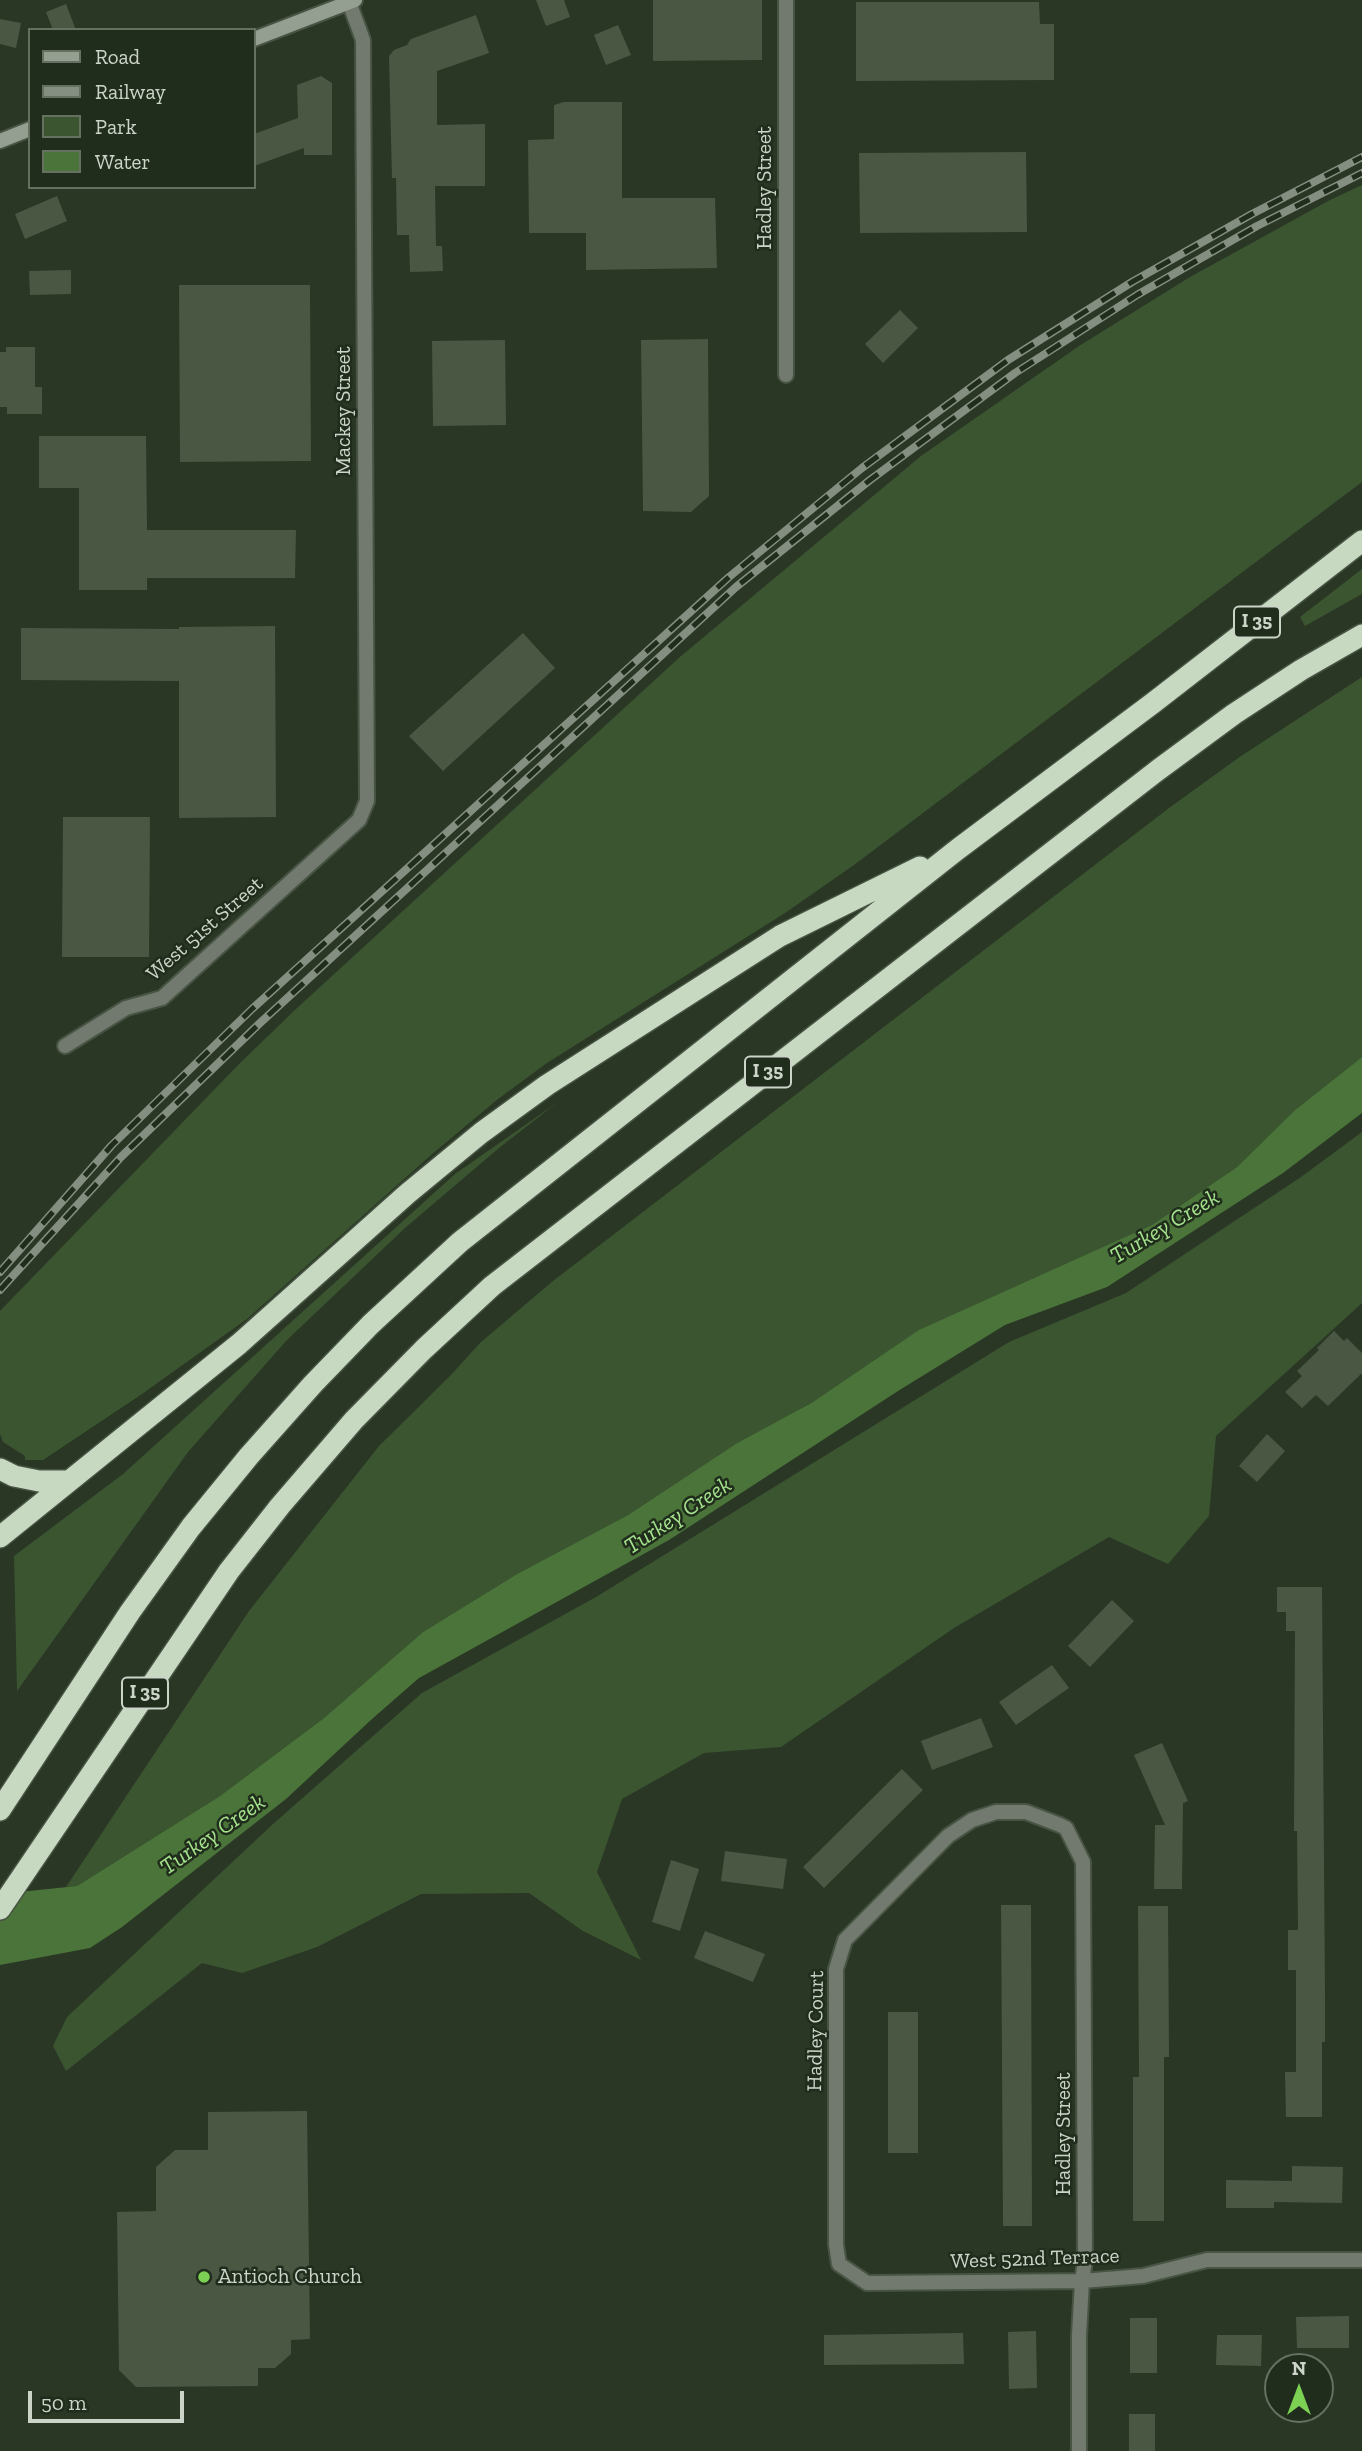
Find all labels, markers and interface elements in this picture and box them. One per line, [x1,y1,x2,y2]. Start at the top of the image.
legend [28,28,256,189]
text: Road [95,44,140,69]
text: Railway [95,79,166,104]
text: Park [95,114,137,139]
street label: Hadley Street [752,126,778,250]
text: Water [95,149,150,174]
street label: Mackey Street [331,346,357,476]
road number: I 35 [1234,607,1280,638]
street label: West 51st Street [142,872,268,986]
road number: I 35 [745,1056,791,1088]
water label: Turkey Creek [1106,1184,1224,1270]
water label: Turkey Creek [619,1471,737,1561]
road number: I 35 [122,1678,168,1708]
water label: Turkey Creek [155,1789,271,1881]
street label: Hadley Court [802,1970,830,2092]
street label: Hadley Street [1051,2072,1077,2196]
street label: West 52nd Terrace [950,2243,1120,2275]
place label: Antioch Church [218,2264,362,2290]
marker: Antioch Church [196,2269,212,2285]
north arrow [1264,2353,1334,2423]
text: N [1292,2357,1306,2380]
scale bar [32,2378,187,2422]
text: 50 m [41,2390,87,2415]

